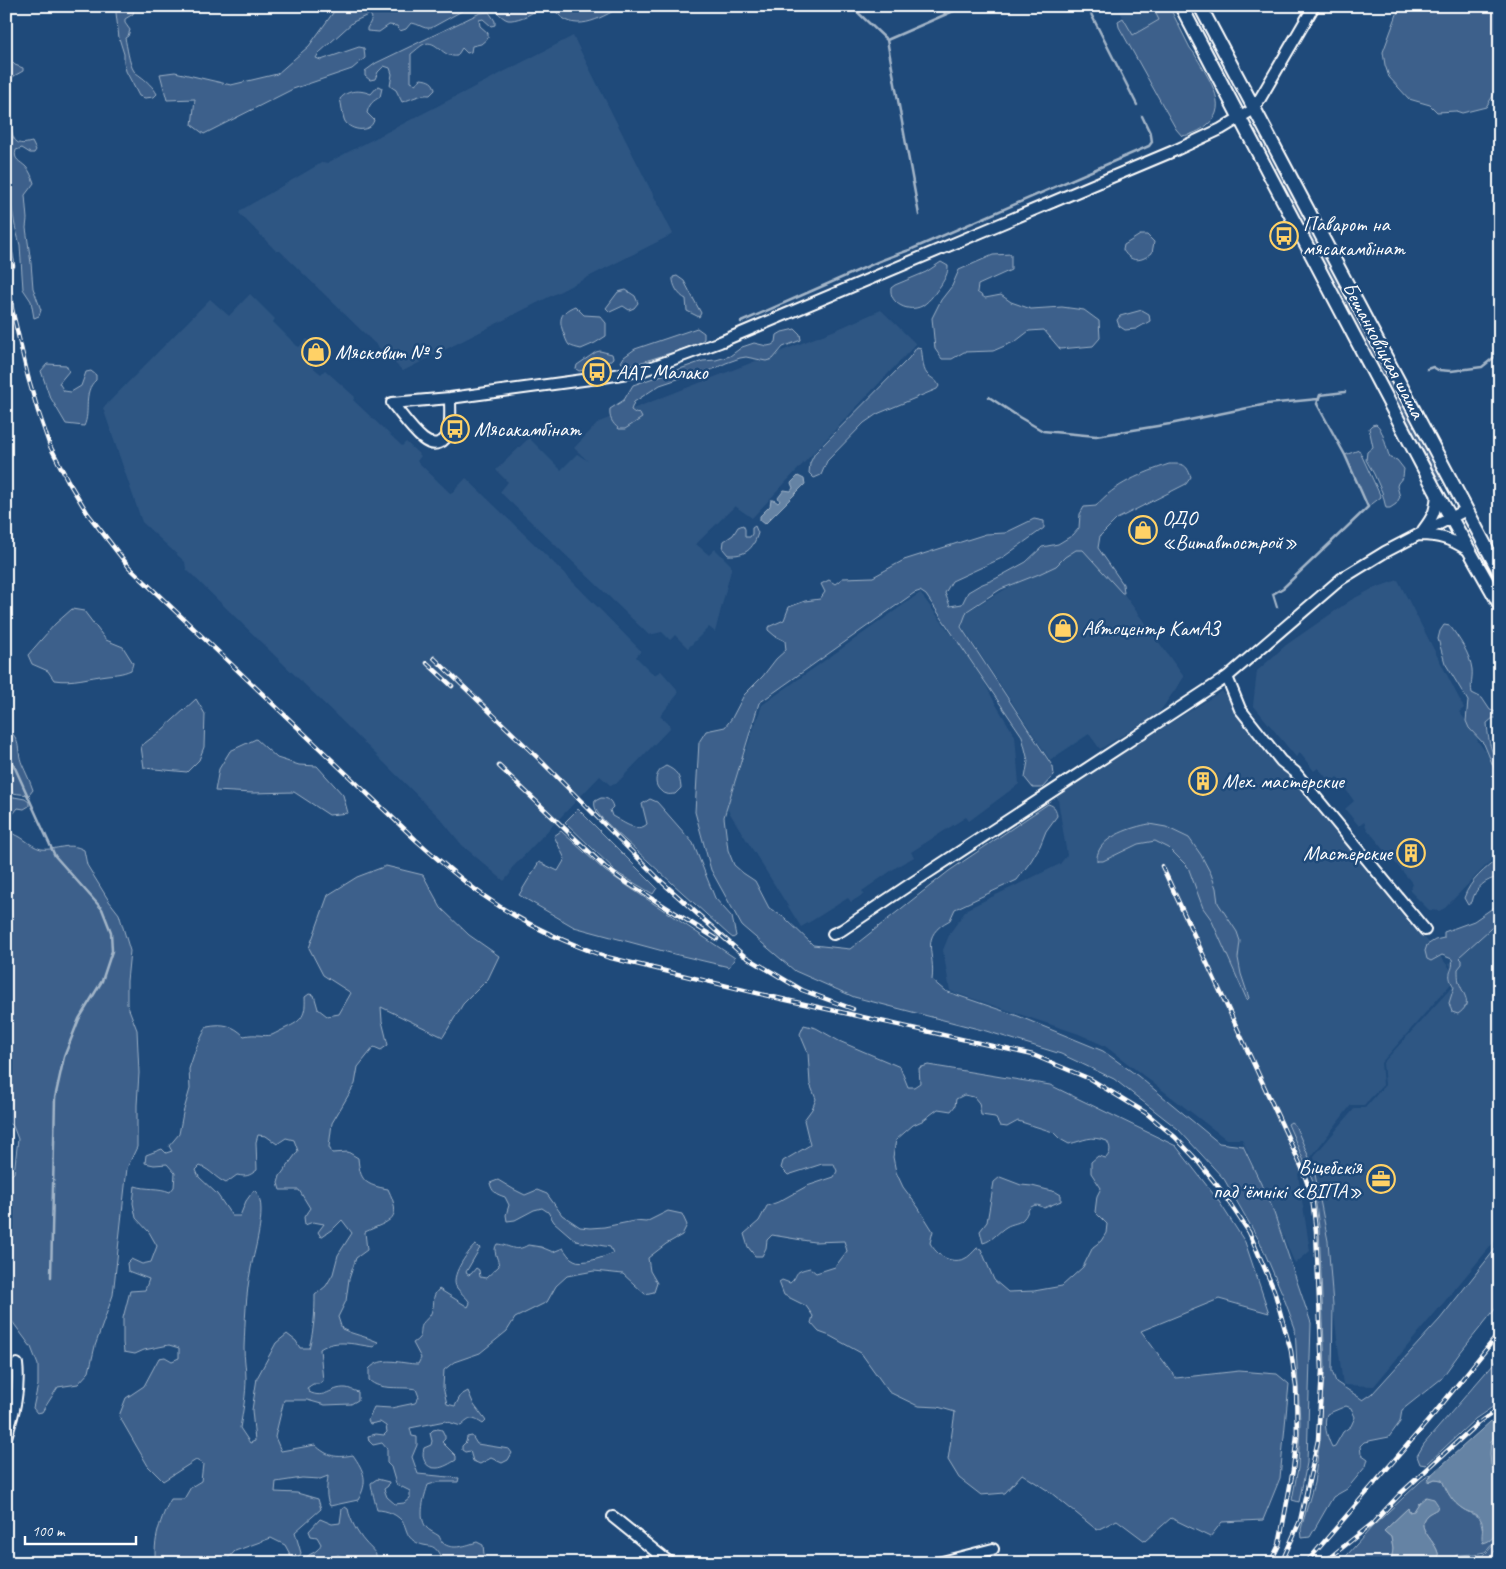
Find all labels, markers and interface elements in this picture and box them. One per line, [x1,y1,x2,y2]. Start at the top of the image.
place label: Паварот на мясакамбінат [1303,211,1406,261]
bus stop icon: Паварот на мясакамбінат [1269,221,1299,251]
street label: Бешанковіцкая шаша [1337,277,1432,424]
shop icon: Мясковит № 5 [301,337,331,367]
place label: Мясковит № 5 [335,339,443,365]
bus stop icon: ААТ Малако [582,357,612,387]
place label: ААТ Малако [616,359,709,385]
bus stop icon: Мясакамбінат [440,414,470,444]
place label: Мясакамбінат [474,416,582,442]
place label: ОДО «Витавтострой» [1162,505,1298,555]
shop icon: ОДО «Витавтострой» [1128,515,1158,545]
shop icon: Автоцентр КамАЗ [1048,613,1078,643]
place label: Автоцентр КамАЗ [1082,615,1222,641]
building icon: Мех. мастерские [1188,766,1218,796]
place label: Мех. мастерские [1222,768,1346,794]
building icon: Мастерские [1396,838,1426,868]
place label: Мастерские [1303,840,1394,866]
place label: Віцебскія падʼёмнікі «ВІПА» [1213,1154,1363,1204]
office icon: Віцебскія падʼёмнікі «ВІПА» [1366,1164,1396,1194]
scale bar [25,1514,136,1546]
text: 100 m [32,1522,66,1541]

